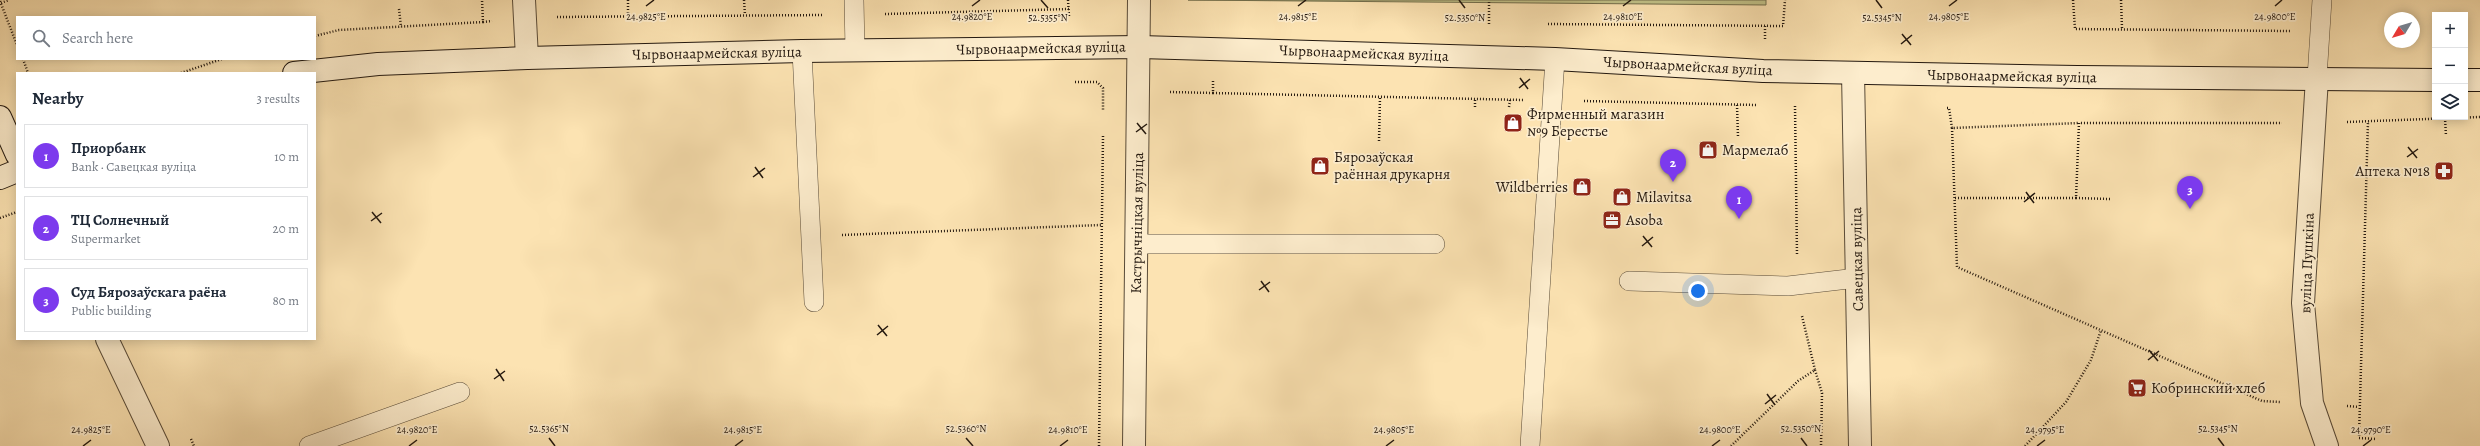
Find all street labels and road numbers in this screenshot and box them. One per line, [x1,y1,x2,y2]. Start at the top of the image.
street label: Чырвонаармейская вуліца [956,37,1126,59]
street label: Чырвонаармейская вуліца [1279,40,1449,66]
street label: Чырвонаармейская вуліца [632,42,802,64]
street label: Чырвонаармейская вуліца [1603,52,1773,80]
street label: Чырвонаармейская вуліца [1927,65,2097,87]
street label: Кастрычніцкая вуліца [1126,152,1148,294]
street label: Савецкая вуліца [1846,207,1868,311]
street label: вуліца Пушкіна [2295,212,2319,314]

